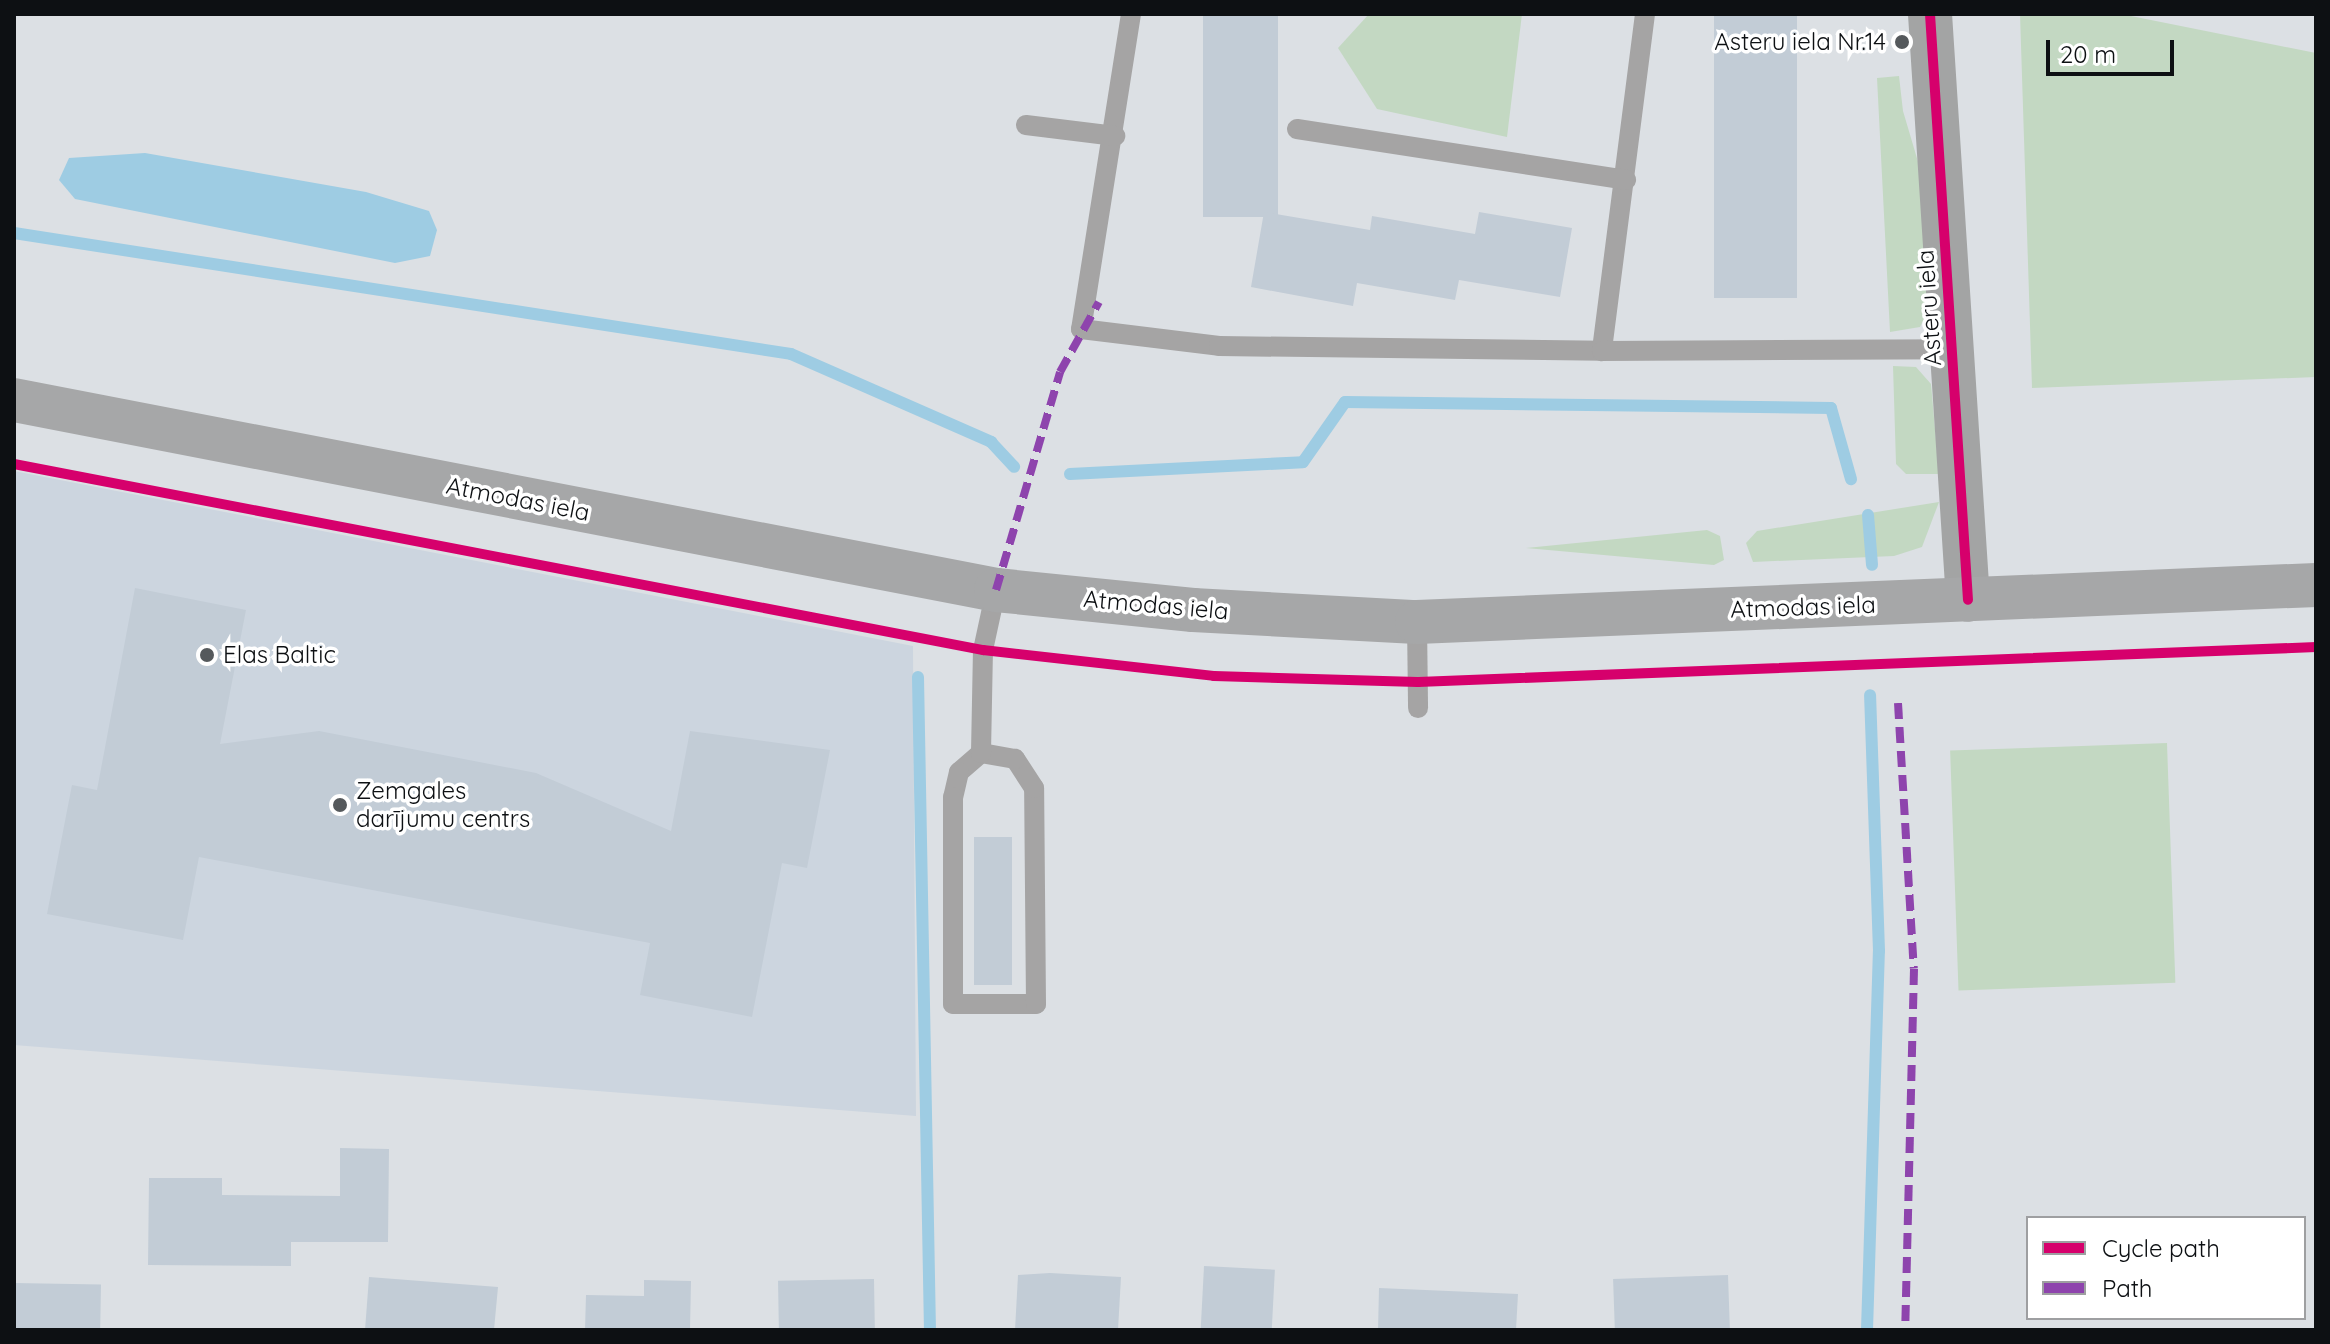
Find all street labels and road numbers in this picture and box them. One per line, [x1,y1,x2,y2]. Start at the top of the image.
street label: Asteru iela [1911,249,1947,367]
street label: Atmodas iela [444,471,592,527]
street label: Atmodas iela [1082,584,1230,626]
street label: Atmodas iela [1730,590,1876,624]

